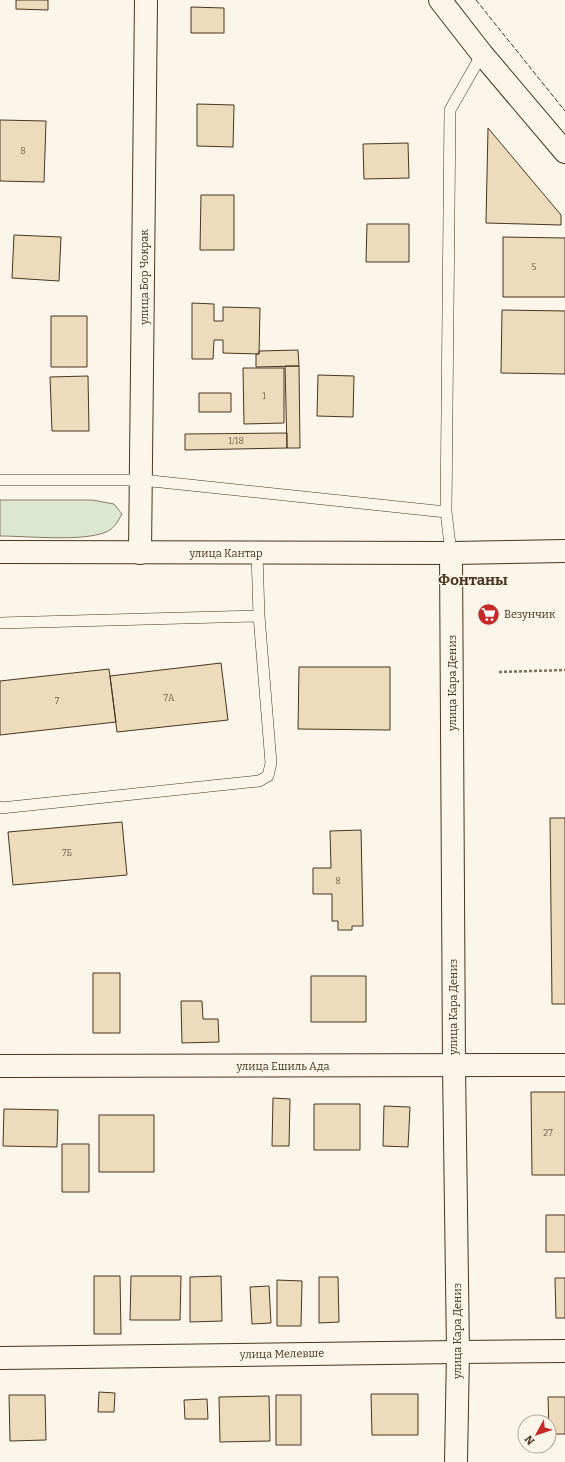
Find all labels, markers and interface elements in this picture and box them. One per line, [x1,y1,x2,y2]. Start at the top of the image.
house number: 8 [20,146,26,156]
street label: улица Бор Чокрак [138,229,151,326]
house number: 5 [532,262,537,272]
house number: 1 [262,391,266,401]
house number: 1/18 [228,436,244,446]
street label: улица Кантар [188,547,263,560]
district label: Фонтаны [438,571,508,589]
supermarket icon: Везунчик [475,601,501,627]
place label: Везунчик [504,608,556,621]
street label: улица Кара Дениз [446,635,459,732]
house number: 7А [164,693,175,703]
house number: 7 [55,696,60,706]
house number: 7Б [62,848,72,858]
house number: 8 [335,876,341,886]
street label: улица Кара Дениз [447,959,460,1056]
street label: улица Ешиль Ада [235,1060,330,1073]
house number: 27 [543,1128,553,1138]
street label: улица Кара Дениз [451,1283,464,1380]
street label: улица Мелевше [239,1347,324,1361]
north arrow [517,1414,557,1454]
text: N [522,1432,537,1448]

